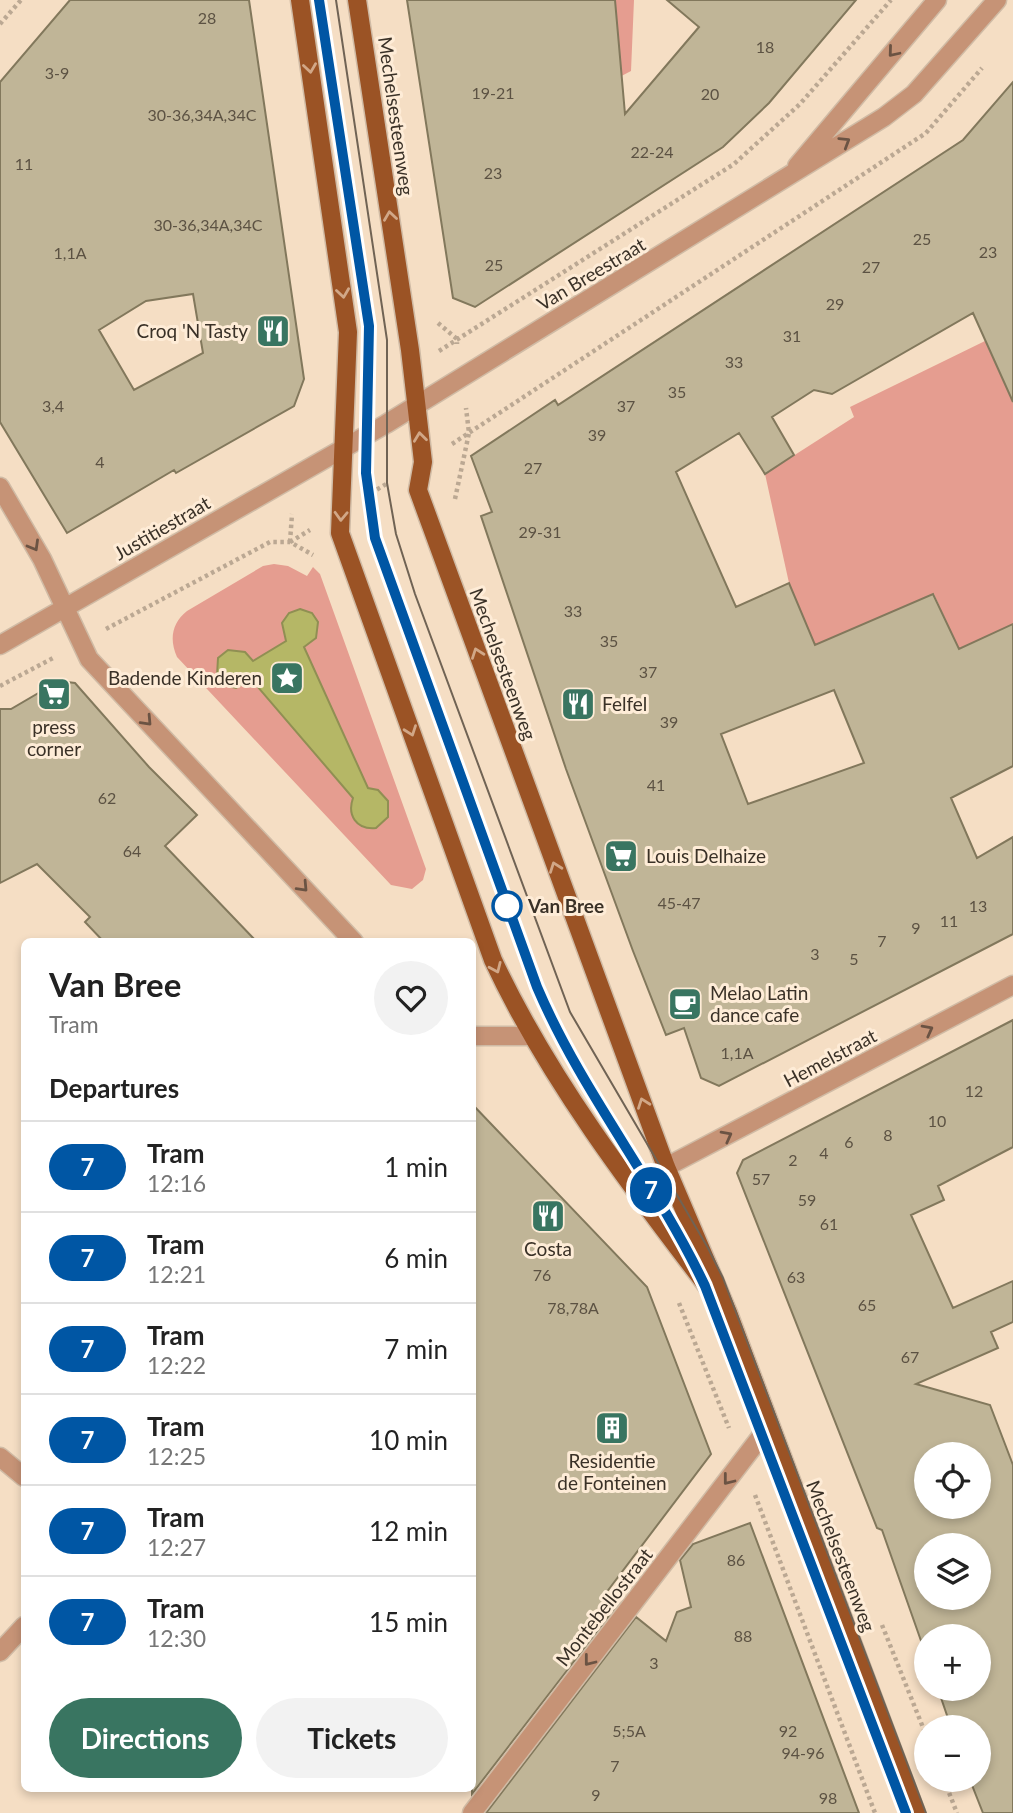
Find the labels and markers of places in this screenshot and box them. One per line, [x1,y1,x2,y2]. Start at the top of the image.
restaurant icon: Croq 'N Tasty [254,312,292,350]
place label: Croq 'N Tasty [137,319,248,342]
place icon: Badende Kinderen [268,659,306,697]
place label: Badende Kinderen [108,666,262,689]
supermarket icon: press corner [35,675,73,713]
restaurant icon: Felfel [559,685,597,723]
place label: Felfel [602,692,647,715]
place label: press corner [27,715,81,760]
supermarket icon: Louis Delhaize [602,837,640,875]
place label: Louis Delhaize [646,844,766,867]
marker: Van Bree [492,891,522,921]
place label: Van Bree [527,894,604,917]
place label: Melao Latin dance cafe [710,981,808,1026]
cafe icon: Melao Latin dance cafe [666,985,704,1023]
restaurant icon: Costa [529,1197,567,1235]
place label: Costa [524,1237,572,1260]
building icon: Residentie de Fonteinen [593,1409,631,1447]
place label: Residentie de Fonteinen [557,1449,667,1494]

